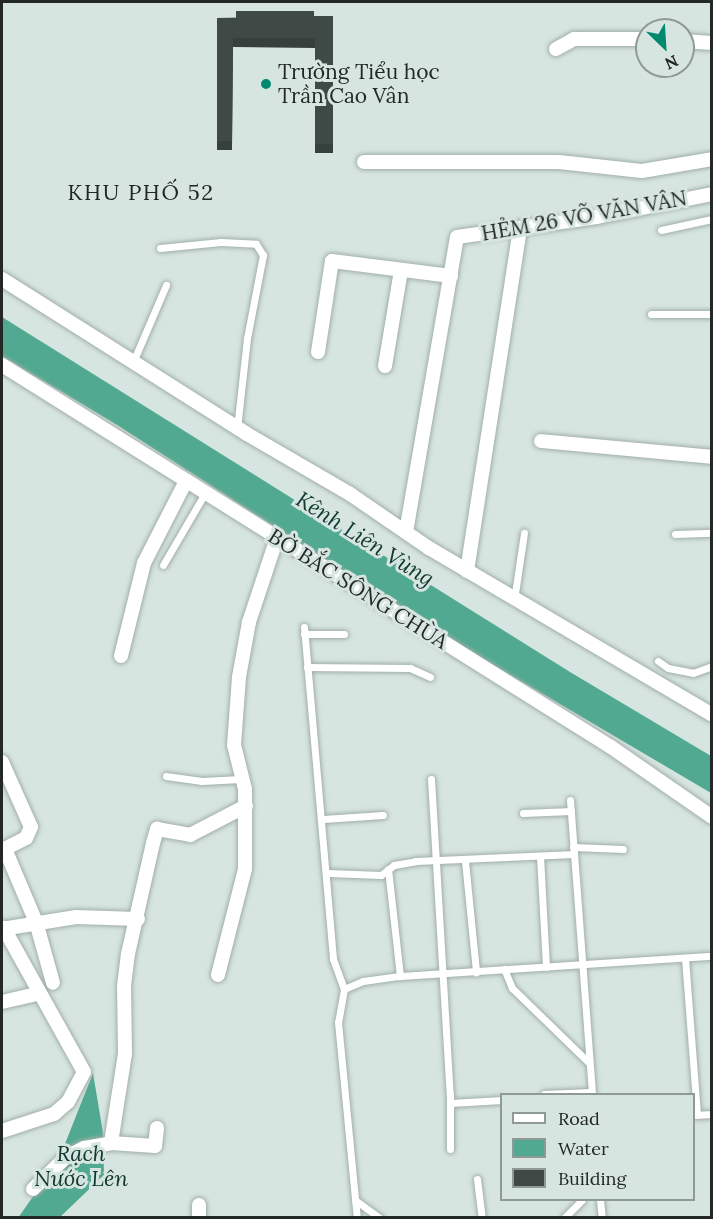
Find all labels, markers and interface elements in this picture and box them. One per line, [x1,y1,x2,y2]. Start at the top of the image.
north arrow [635,18,695,78]
text: N [662,51,682,74]
place label: Trường Tiểu học Trần Cao Vân [278,59,440,109]
marker: Trường Tiểu học Trần Cao Vân [259,77,273,91]
district label: KHU PHỐ 52 [68,180,214,206]
street label: HẺM 26 VÕ VĂN VÂN [479,186,689,246]
water label: Kênh Liên Vùng [291,486,439,592]
street label: BỜ BẮC SÔNG CHÙA [264,523,452,655]
legend [500,1093,695,1201]
text: Road [558,1107,600,1130]
text: Water [558,1137,609,1160]
water label: Rạch Nước Lên [34,1140,128,1192]
text: Building [558,1167,626,1190]

